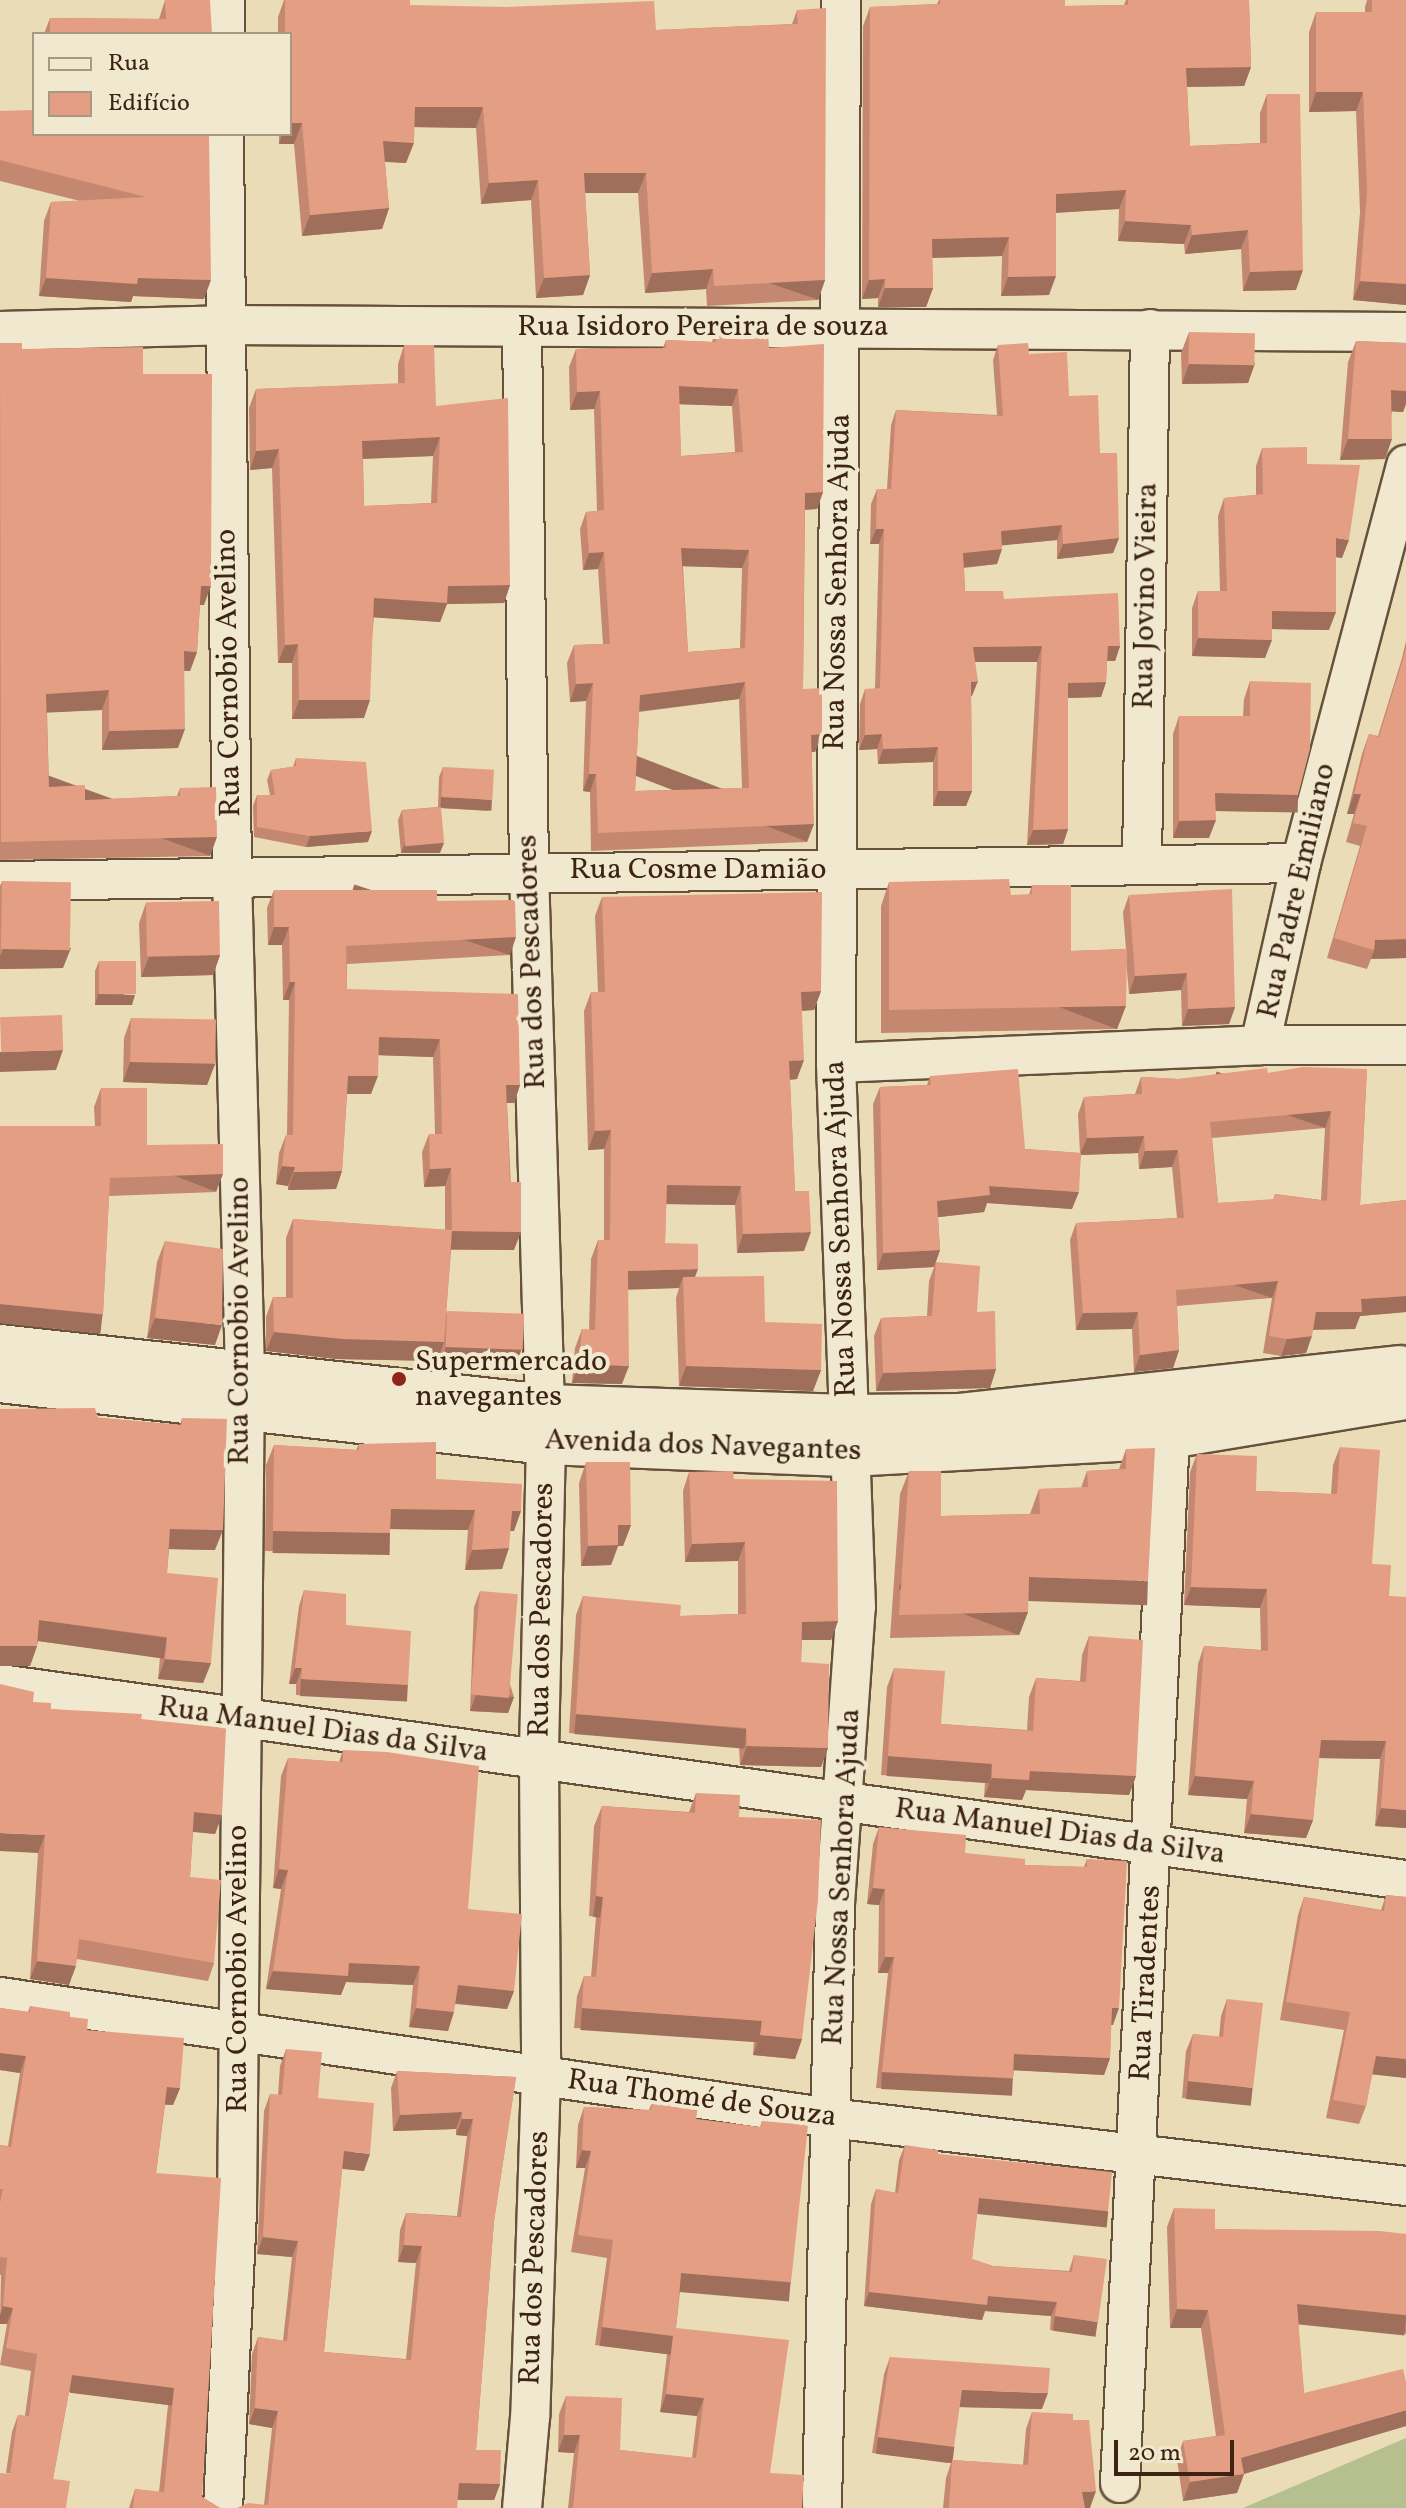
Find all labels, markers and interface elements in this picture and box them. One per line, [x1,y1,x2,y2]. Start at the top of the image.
legend [32,32,292,136]
text: Rua [108,47,150,81]
text: Edifício [108,87,190,121]
street label: Rua Isidoro Pereira de souza [517,309,889,345]
street label: Rua Nossa Senhora Ajuda [817,413,859,751]
street label: Rua Jovino Vieira [1126,482,1166,710]
street label: Rua Cornobio Avelino [208,528,250,818]
street label: Rua Padre Emiliano [1250,760,1344,1022]
street label: Rua dos Pescadores [510,834,554,1090]
street label: Rua Cosme Damião [570,852,826,888]
street label: Rua Nossa Senhora Ajuda [817,1060,865,1398]
street label: Rua Cornobio Avelino [222,1177,258,1465]
place label: Supermercado navegantes [415,1344,607,1414]
marker: Supermercado navegantes [390,1370,408,1388]
street label: Avenida dos Navegantes [544,1422,862,1470]
street label: Rua dos Pescadores [522,1482,562,1738]
street label: Rua Manuel Dias da Silva [156,1689,490,1771]
street label: Rua Nossa Senhora Ajuda [815,1708,869,2046]
street label: Rua Manuel Dias da Silva [893,1791,1227,1873]
street label: Rua Cornobio Avelino [220,1825,256,2113]
street label: Rua Tiradentes [1123,1884,1169,2082]
street label: Rua Thomé de Souza [565,2062,839,2136]
street label: Rua dos Pescadores [513,2130,557,2386]
scale bar [1118,2424,1238,2474]
text: 20 m [1128,2437,1181,2471]

